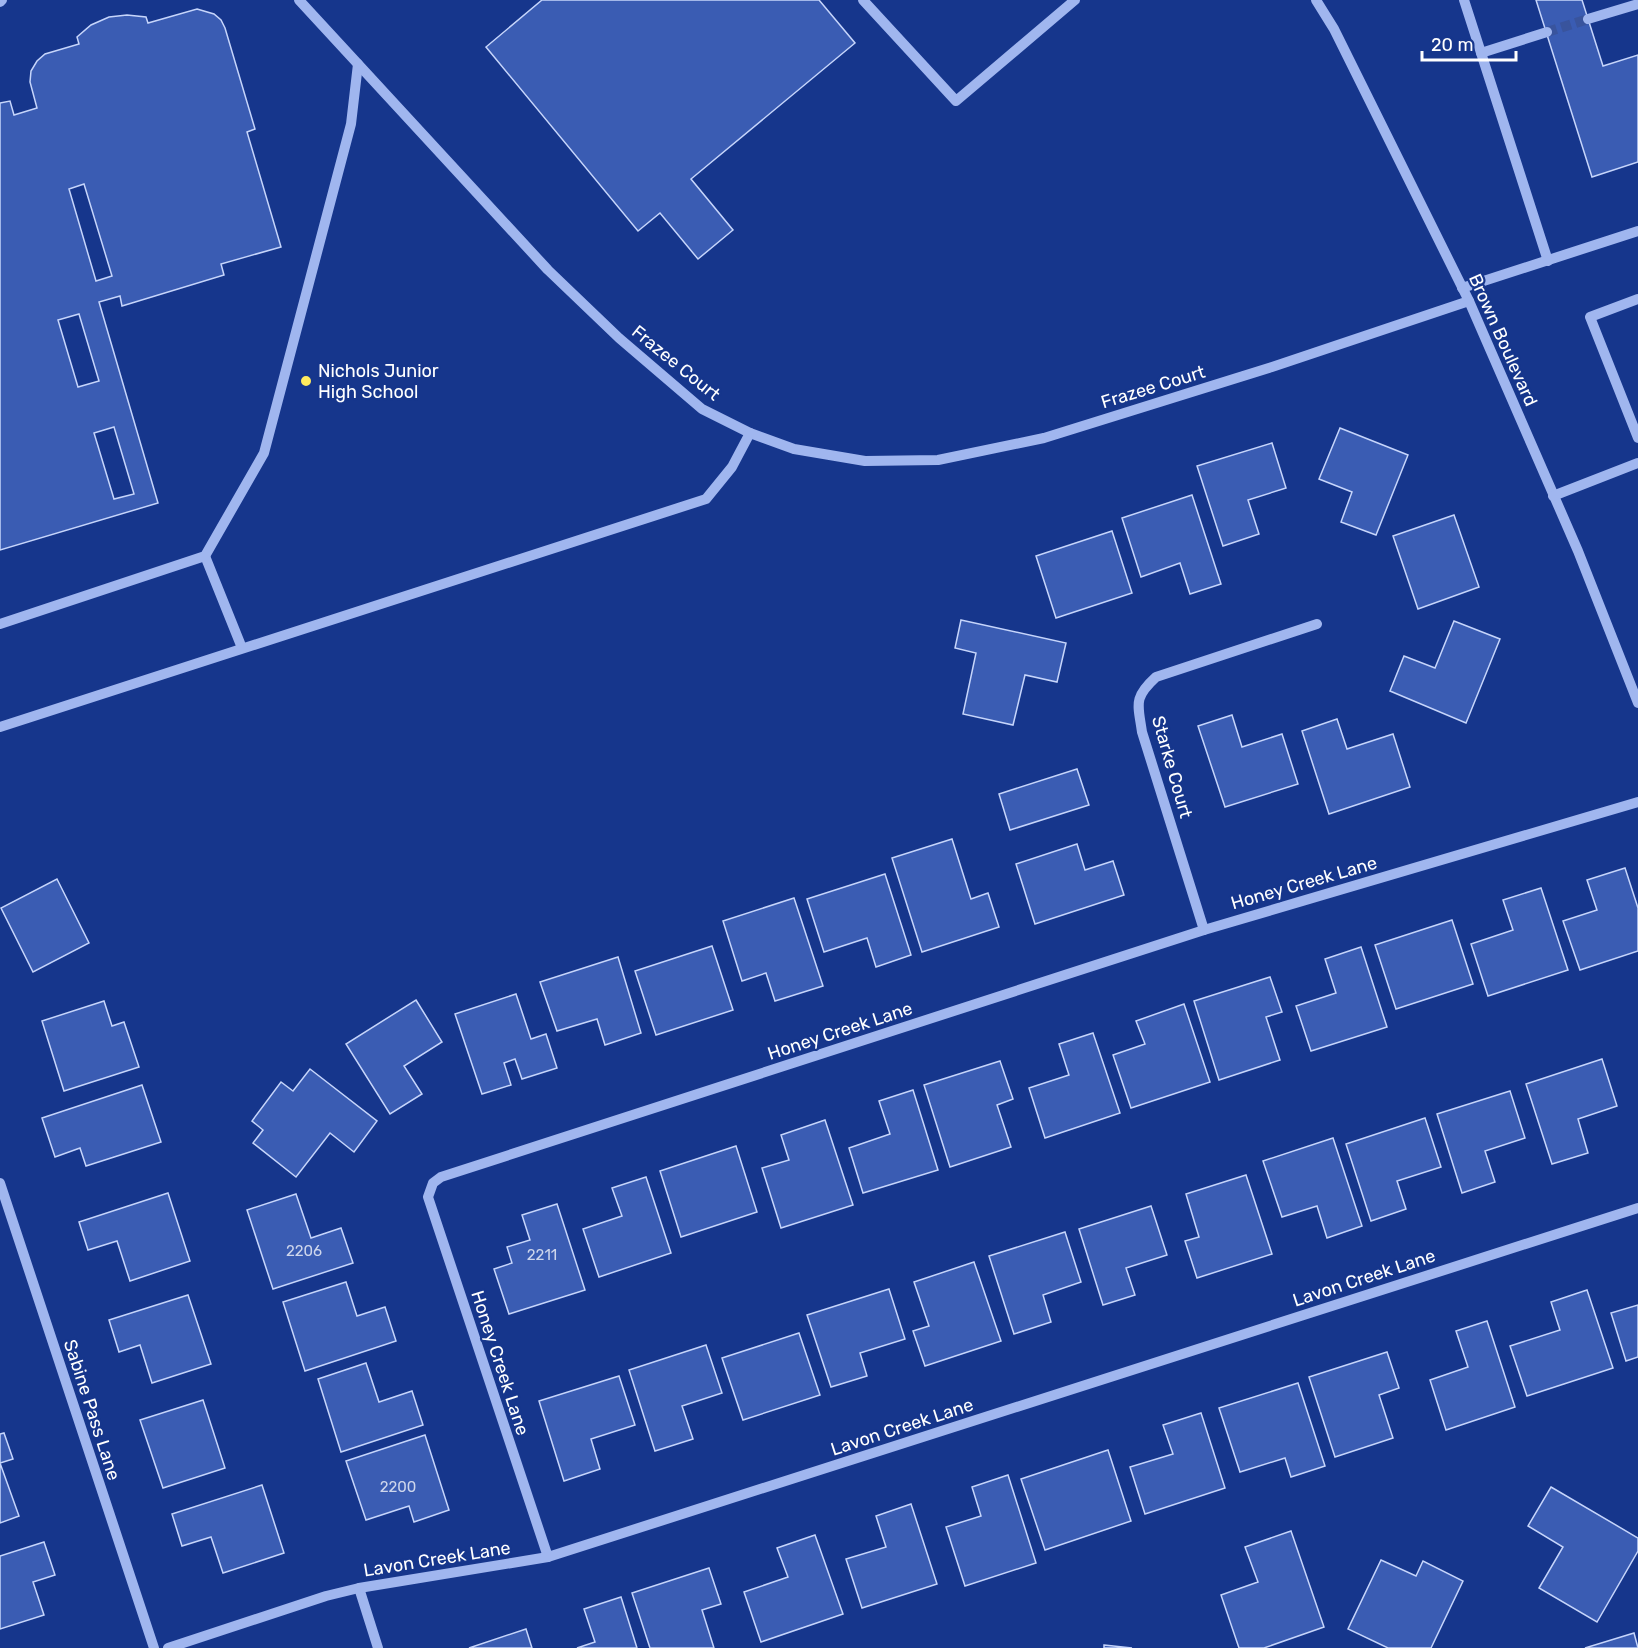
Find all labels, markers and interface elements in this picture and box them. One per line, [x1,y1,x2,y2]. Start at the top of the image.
scale bar [1422,24,1516,62]
text: 20 m [1431,34,1473,56]
street label: Brown Boulevard [1464,270,1542,410]
street label: Frazee Court [627,321,725,405]
place label: Nichols Junior High School [318,360,439,403]
street label: Frazee Court [1098,361,1208,413]
marker: Nichols Junior High School [299,374,313,388]
street label: Starke Court [1147,713,1197,821]
street label: Honey Creek Lane [1228,852,1380,914]
street label: Honey Creek Lane [765,997,915,1065]
house number: 2206 [286,1242,322,1260]
street label: Lavon Creek Lane [1290,1245,1438,1311]
house number: 2211 [527,1246,557,1264]
street label: Honey Creek Lane [466,1288,534,1438]
street label: Sabine Pass Lane [59,1337,125,1483]
street label: Lavon Creek Lane [828,1394,976,1460]
house number: 2200 [380,1478,416,1496]
street label: Lavon Creek Lane [362,1537,512,1581]

